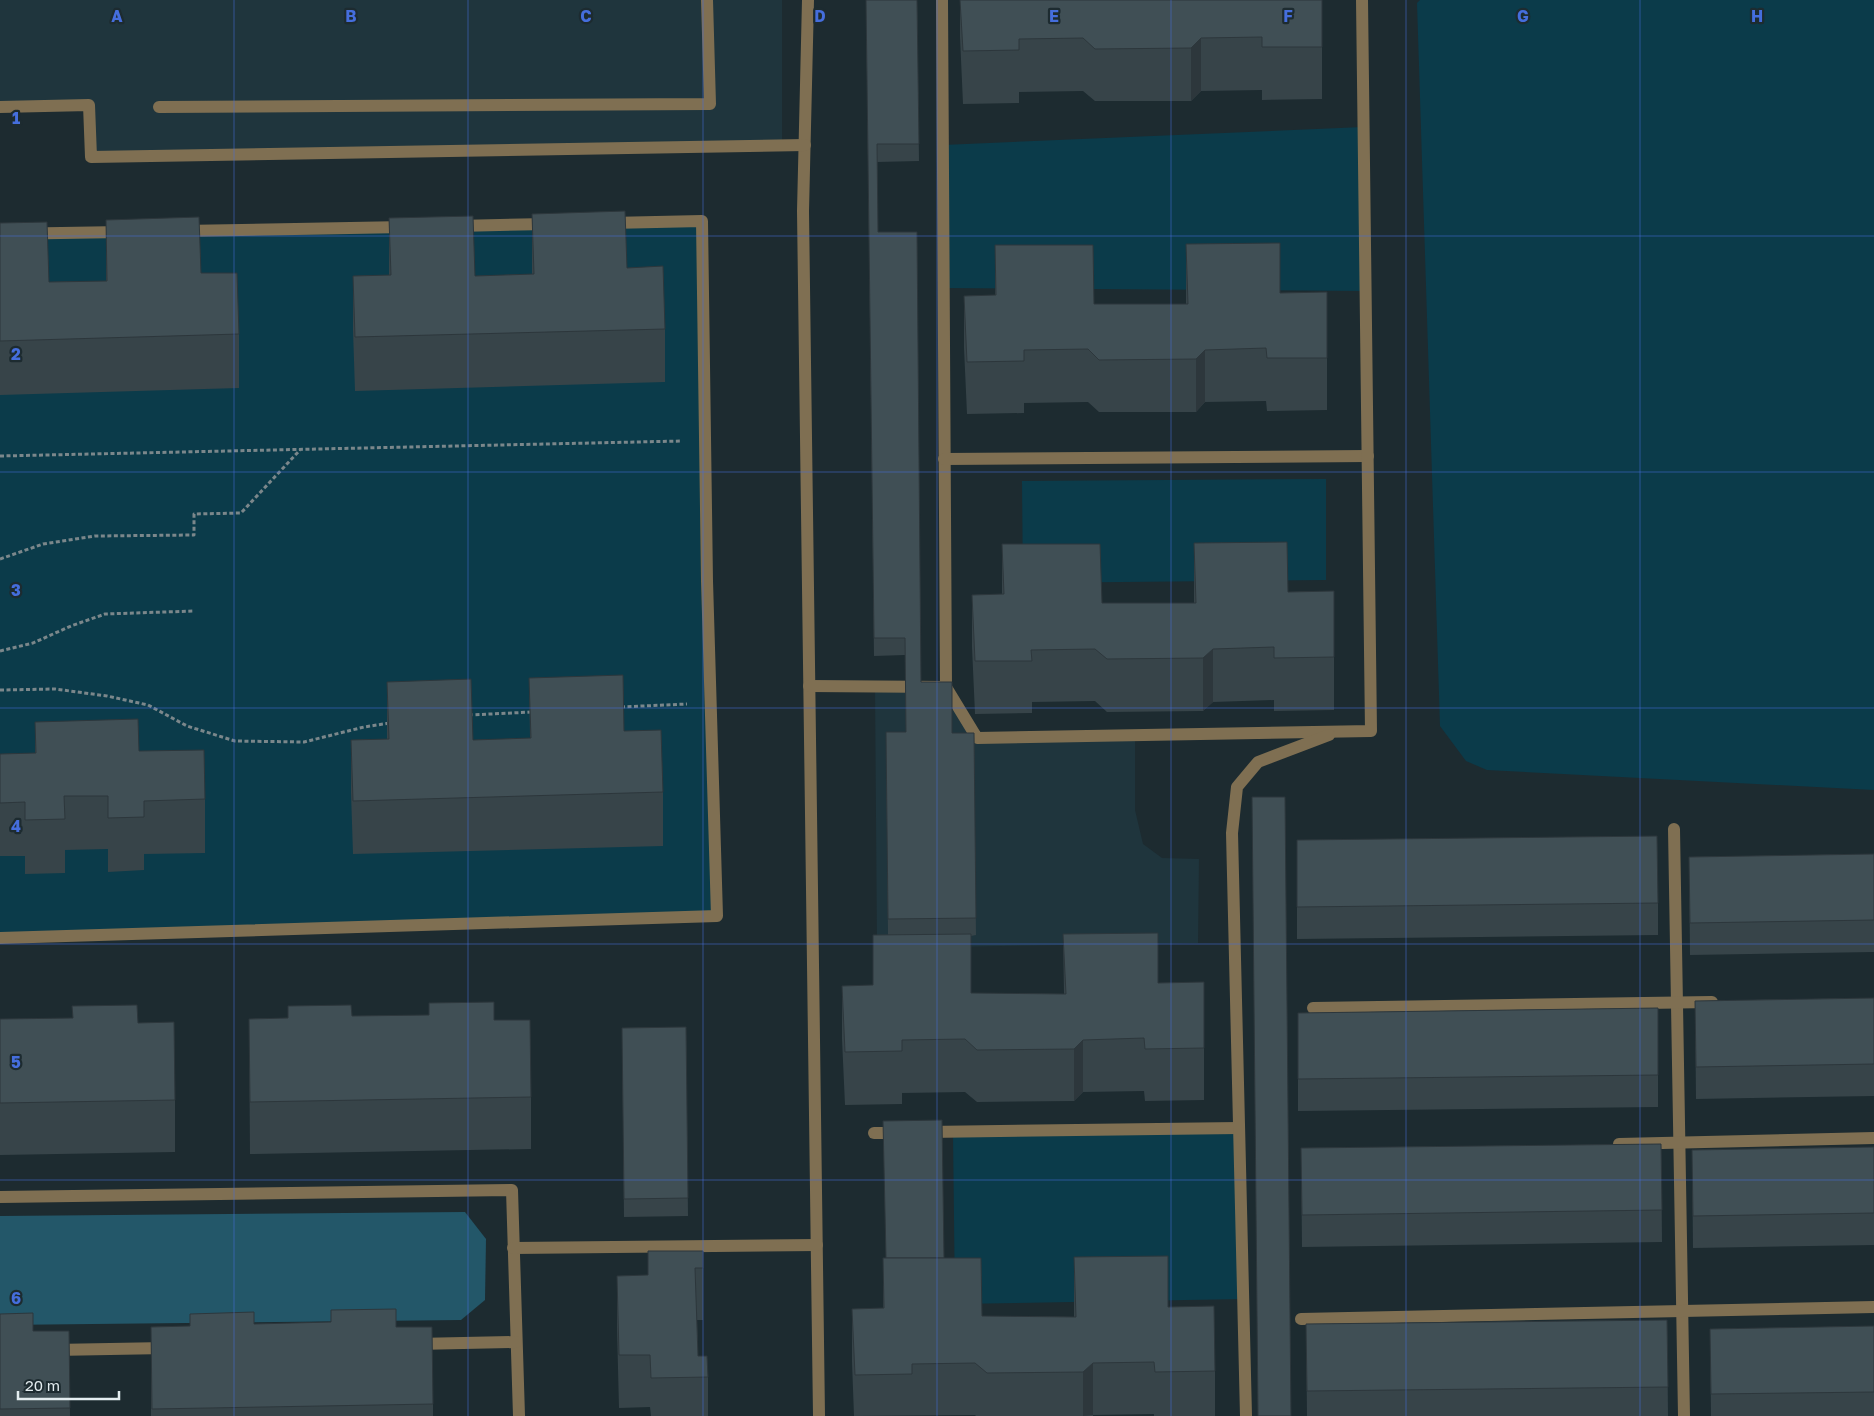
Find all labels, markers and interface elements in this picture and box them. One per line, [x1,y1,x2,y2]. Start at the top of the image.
text: A [111,6,123,26]
text: B [345,6,357,26]
text: C [580,6,592,26]
text: D [814,6,826,26]
text: E [1049,6,1059,26]
text: F [1283,6,1293,26]
text: G [1517,6,1529,26]
text: H [1751,6,1763,26]
text: 1 [12,108,20,128]
text: 2 [11,344,21,364]
text: 3 [11,580,21,600]
text: 4 [11,816,21,836]
text: 5 [11,1052,21,1072]
text: 6 [11,1288,21,1308]
scale bar [18,1368,119,1400]
text: 20 m [25,1376,60,1394]

